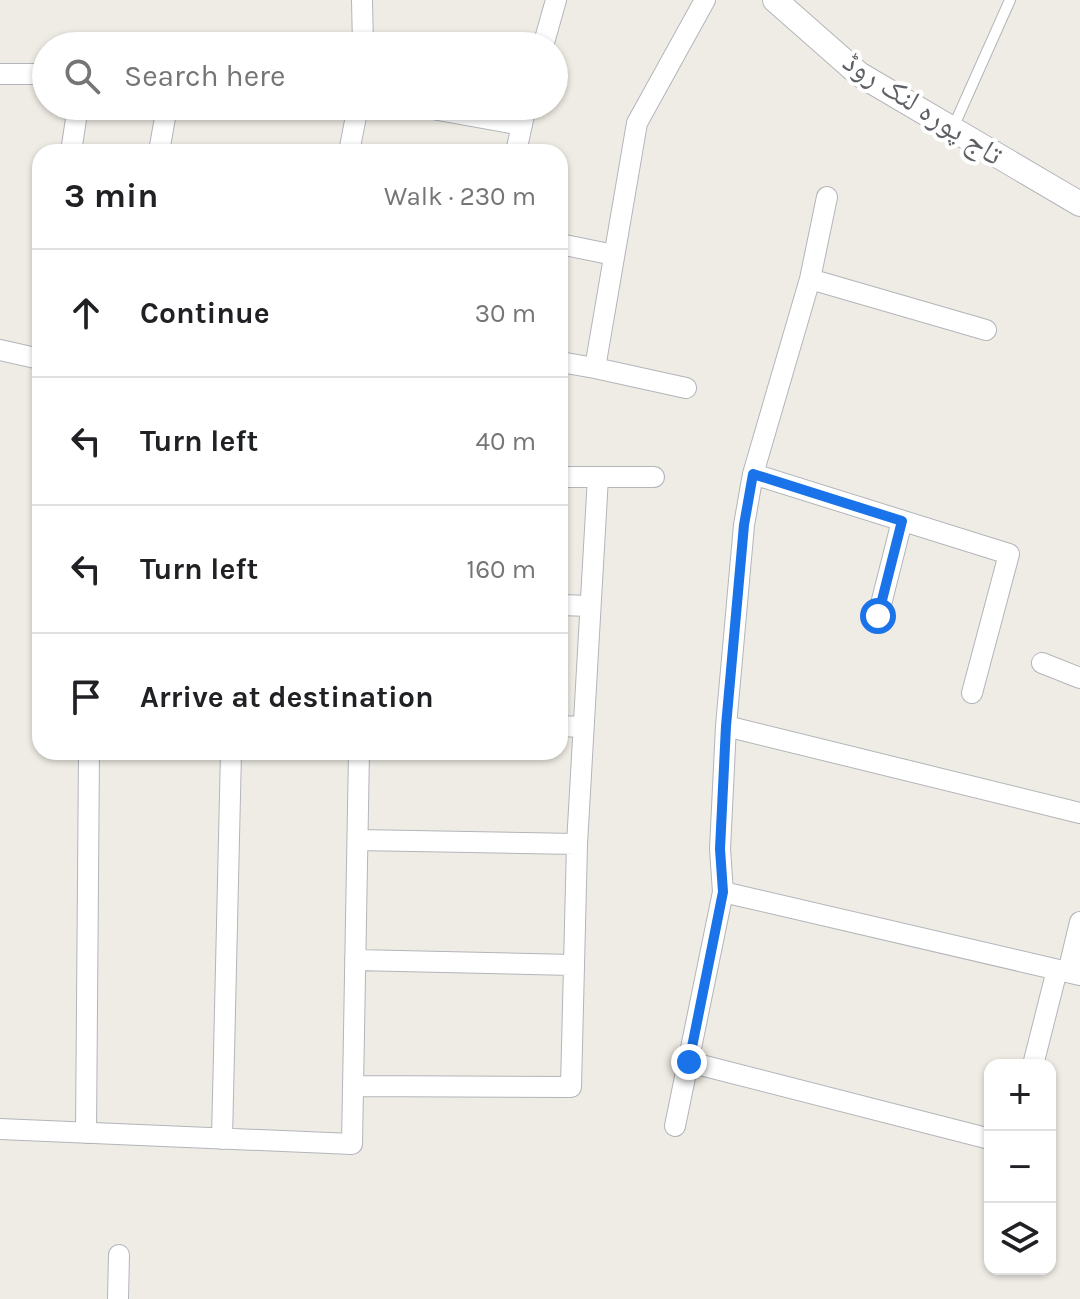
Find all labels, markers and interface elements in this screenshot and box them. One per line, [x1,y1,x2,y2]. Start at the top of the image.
search box [32,32,568,120]
street label: تاج پورہ لنک روڈ [836,43,1010,174]
icon: search [60,54,104,98]
text: Search here [124,58,285,94]
text: 3 min [64,176,158,216]
text: Walk · 230 m [384,181,536,212]
icon: ahead [64,291,108,335]
text: Continue [140,295,270,331]
text: 30 m [475,298,536,329]
icon: left [64,419,108,463]
text: Turn left [140,423,258,459]
text: 40 m [476,426,536,457]
icon: left [64,547,108,591]
text: Turn left [140,551,258,587]
text: 160 m [467,554,536,585]
route start [860,598,896,634]
icon: arrive [64,675,108,719]
text: Arrive at destination [140,679,434,715]
route end [671,1044,707,1080]
map controls [984,1059,1056,1275]
button: + [984,1059,1056,1131]
button: − [984,1131,1056,1203]
button: layers [984,1203,1056,1275]

